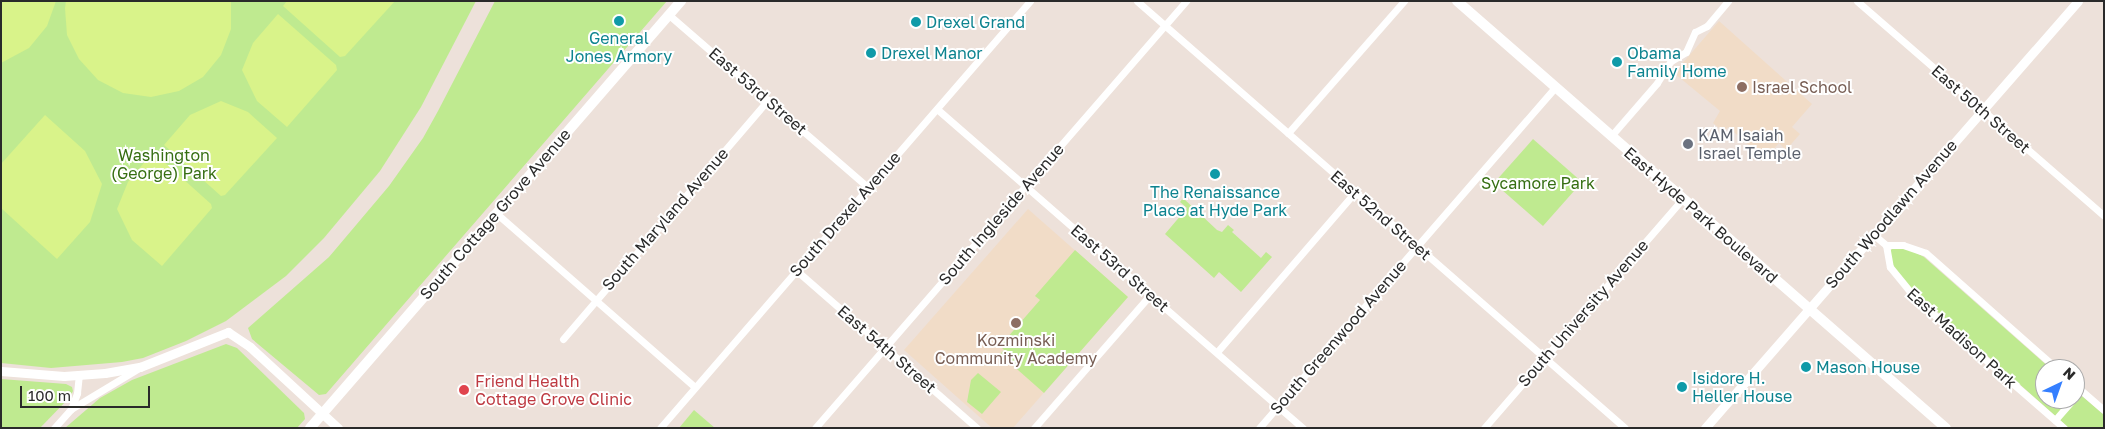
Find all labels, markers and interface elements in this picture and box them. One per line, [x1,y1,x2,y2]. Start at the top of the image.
place label: Drexel Grand [926,12,1025,32]
marker: General Jones Armory [613,15,625,27]
marker: Drexel Grand [910,16,922,28]
place label: General Jones Armory [566,28,672,66]
street label: East 53rd Street [705,43,811,139]
place label: Drexel Manor [881,43,983,63]
place label: Obama Family Home [1627,43,1727,81]
marker: Drexel Manor [865,47,877,59]
marker: Obama Family Home [1611,56,1623,68]
street label: East 50th Street [1928,61,2034,157]
place label: Israel School [1752,77,1852,97]
marker: Israel School [1736,81,1748,93]
street label: South Cottage Grove Avenue [416,125,574,303]
place label: KAM Isaiah Israel Temple [1698,125,1801,163]
street label: South Woodlawn Avenue [1821,136,1961,292]
marker: KAM Isaiah Israel Temple [1682,138,1694,150]
street label: South Ingleside Avenue [934,139,1068,289]
street label: East Hyde Park Boulevard [1620,143,1782,287]
street label: South Maryland Avenue [598,144,732,294]
park label: Washington (George) Park [111,145,217,183]
street label: South Drexel Avenue [785,148,905,280]
street label: East 52nd Street [1327,166,1435,264]
marker: The Renaissance Place at Hyde Park [1209,168,1221,180]
park label: Sycamore Park [1481,173,1595,193]
place label: The Renaissance Place at Hyde Park [1143,182,1287,220]
street label: East 53rd Street [1067,220,1173,316]
street label: South University Avenue [1514,236,1652,390]
street label: South Greenwood Avenue [1266,256,1410,418]
street label: East Madison Park [1903,284,2021,392]
street label: East 54th Street [834,301,940,397]
marker: Kozminski Community Academy [1010,317,1022,329]
place label: Kozminski Community Academy [935,330,1097,368]
place label: Mason House [1816,357,1920,377]
north arrow [2035,359,2085,409]
marker: Mason House [1800,361,1812,373]
text: N [2060,363,2079,383]
place label: Isidore H. Heller House [1692,368,1792,406]
place label: Friend Health Cottage Grove Clinic [475,371,632,409]
scale bar [22,376,152,408]
marker: Isidore H. Heller House [1676,381,1688,393]
marker: Friend Health Cottage Grove Clinic [457,383,471,397]
text: 100 m [28,386,71,404]

